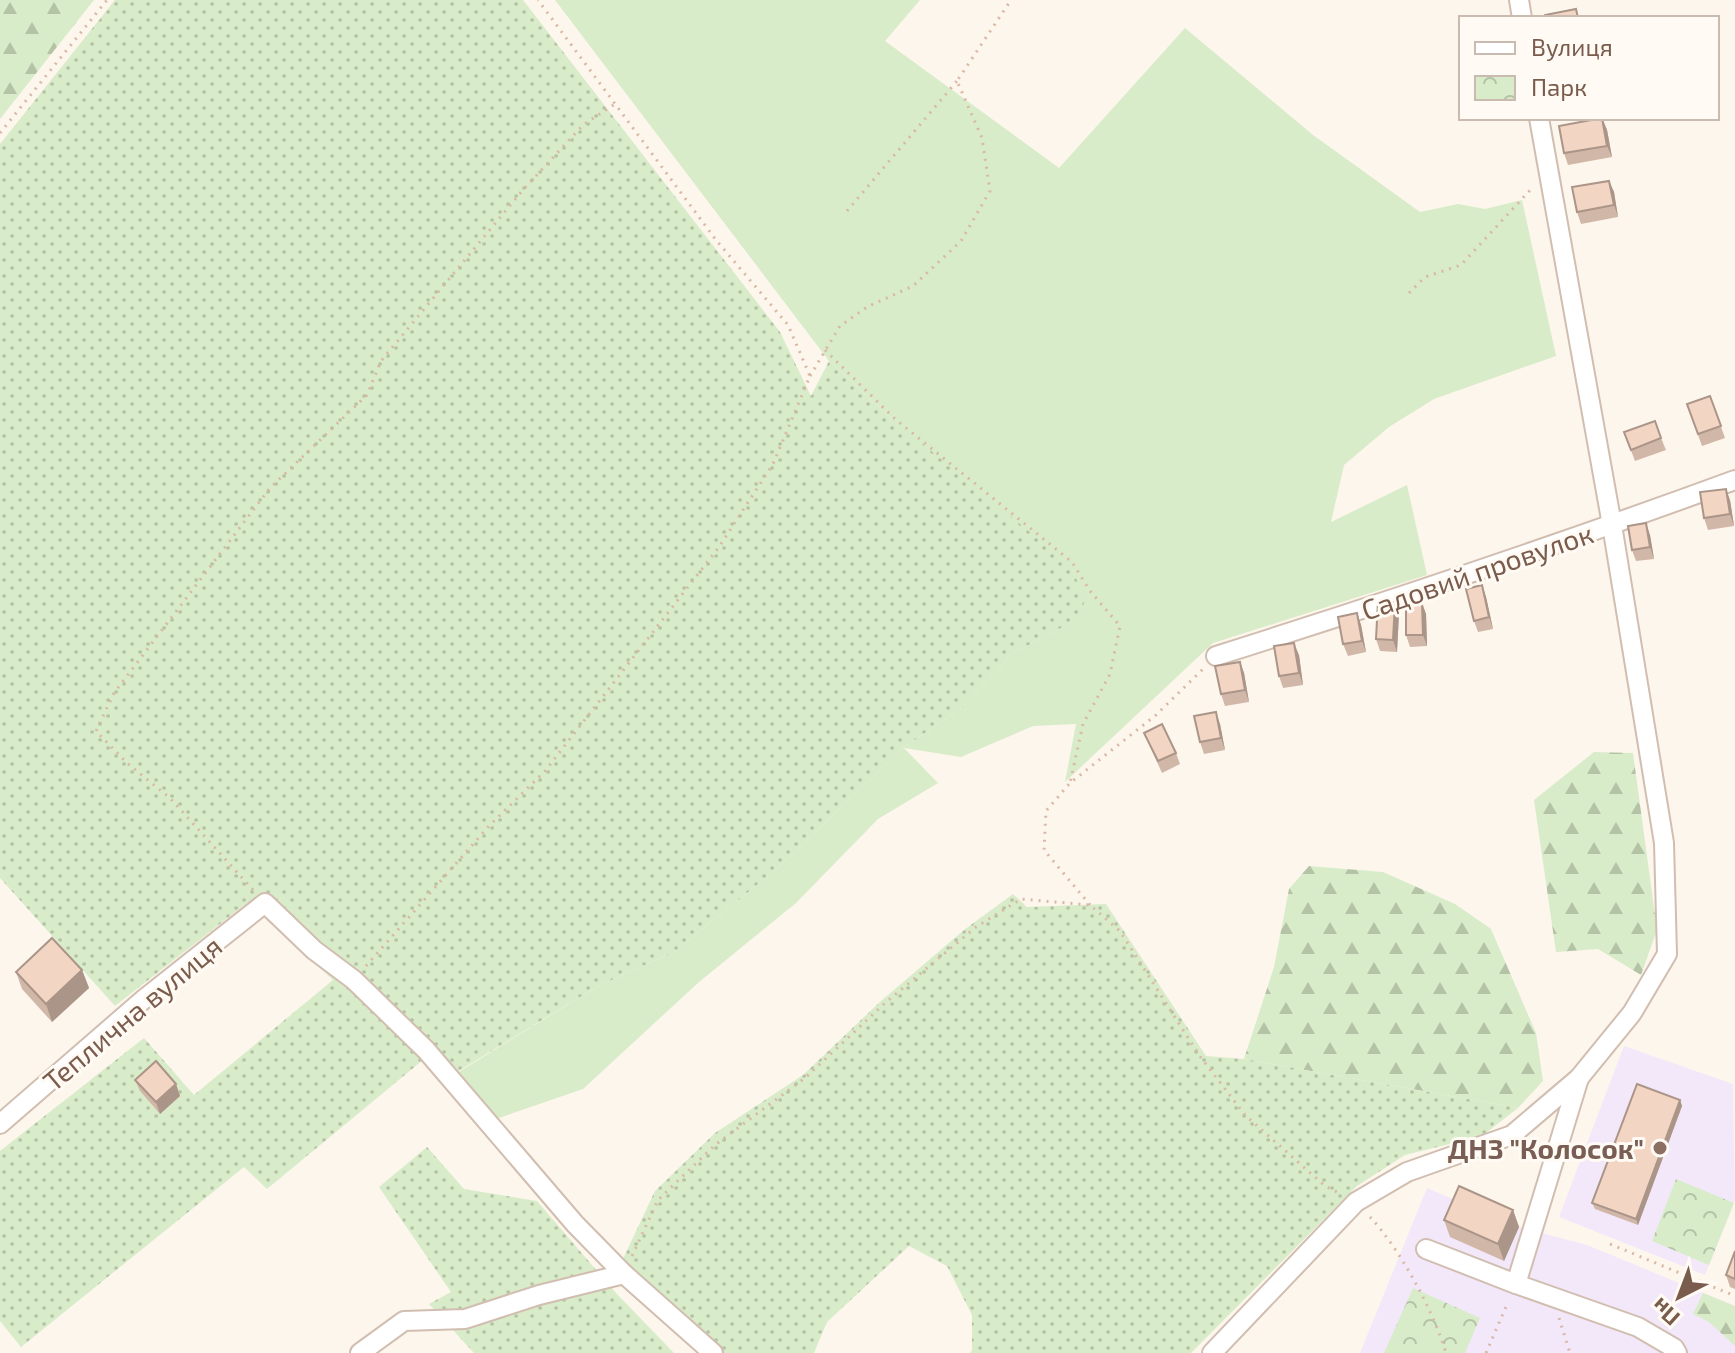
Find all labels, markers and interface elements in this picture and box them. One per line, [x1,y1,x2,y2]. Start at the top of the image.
legend [1459,16,1719,120]
text: Вулиця [1531,32,1613,62]
text: Парк [1531,72,1587,101]
street label: Садовий провулок [1357,515,1597,627]
street label: Теплична вулиця [36,928,228,1098]
place label: ДНЗ "Колосок" [1448,1131,1644,1165]
marker: ДНЗ "Колосок" [1651,1139,1669,1157]
north arrow [1639,1257,1719,1337]
text: Пн [1646,1293,1684,1332]

